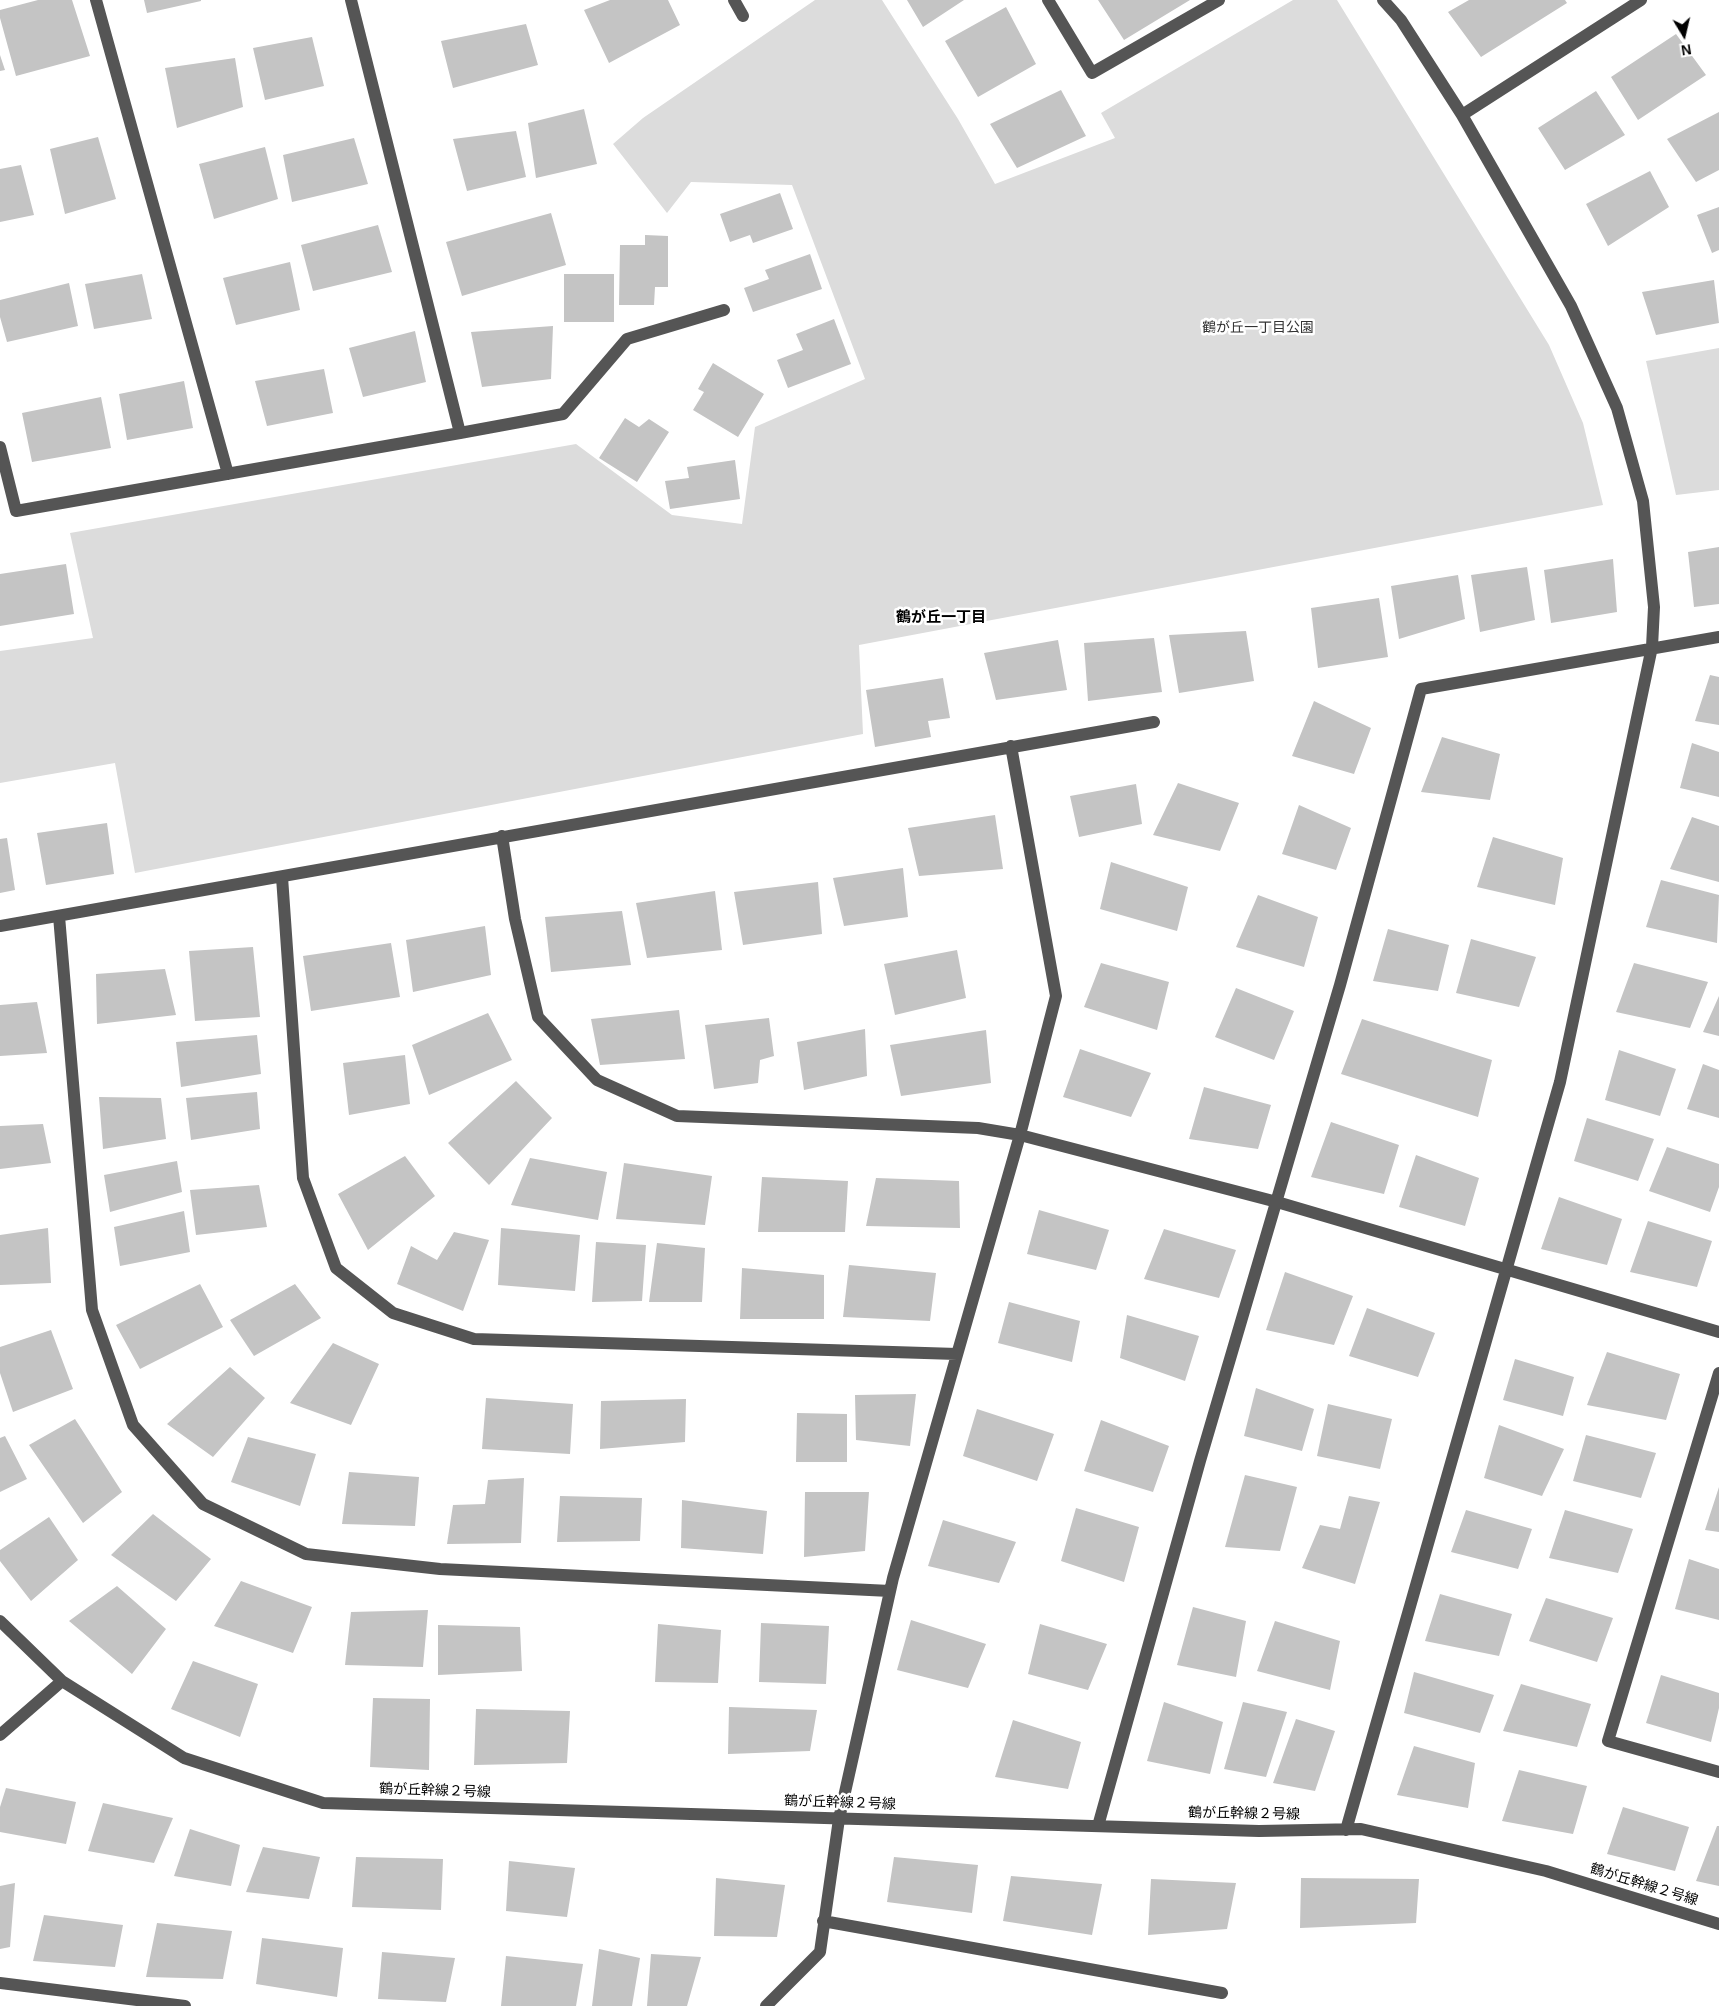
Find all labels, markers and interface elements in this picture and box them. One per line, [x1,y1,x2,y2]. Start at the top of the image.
north arrow [1659,10,1709,60]
text: N [1680,41,1693,59]
park label: 鶴が丘一丁目公園 [1202,320,1314,336]
district label: 鶴が丘一丁目 [896,609,986,627]
street label: 鶴が丘幹線２号線 [379,1781,491,1801]
street label: 鶴が丘幹線２号線 [784,1793,896,1813]
street label: 鶴が丘幹線２号線 [1188,1805,1300,1823]
street label: 鶴が丘幹線２号線 [1588,1861,1700,1909]

